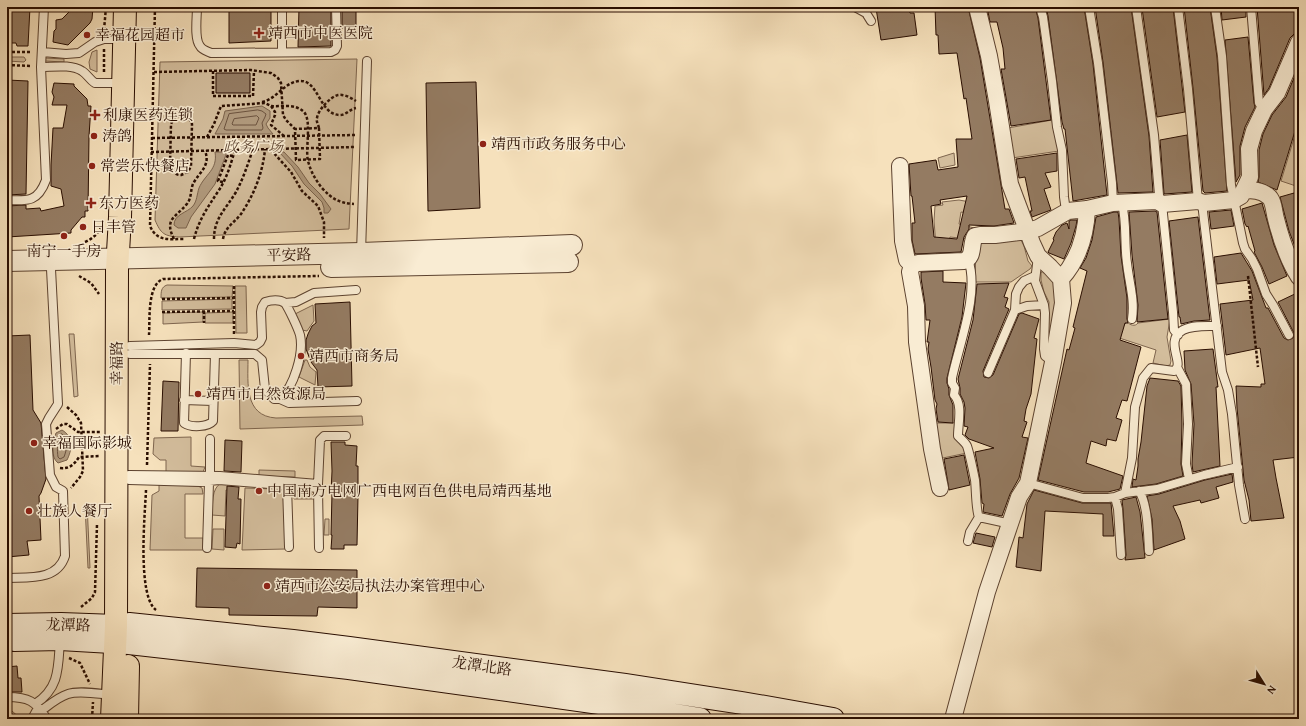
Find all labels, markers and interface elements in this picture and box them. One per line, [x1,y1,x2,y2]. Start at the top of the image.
place label: 靖西市中医医院 [268,22,373,43]
place label: 幸福花园超市 [95,24,185,45]
marker: 靖西市中医医院 [253,27,265,39]
marker: 幸福花园超市 [82,30,92,40]
place label: 利康医药连锁 [103,104,193,125]
marker: 利康医药连锁 [90,110,100,120]
place label: 涛鸽 [102,125,132,146]
marker: 涛鸽 [89,131,99,141]
place label: 靖西市政务服务中心 [491,133,626,154]
park label: 政务广场 [223,136,285,157]
marker: 靖西市政务服务中心 [478,139,488,149]
place label: 常尝乐快餐店 [100,155,190,176]
marker: 常尝乐快餐店 [87,161,97,171]
place label: 东方医药 [99,192,159,213]
marker: 东方医药 [86,198,96,208]
place label: 日丰管 [91,216,136,237]
marker: 日丰管 [78,222,88,232]
marker: 南宁一手房 [59,231,69,241]
place label: 南宁一手房 [26,240,102,261]
street label: 平安路 [266,244,312,265]
street label: 幸福路 [106,340,127,386]
place label: 靖西市商务局 [309,345,399,366]
marker: 靖西市商务局 [296,351,306,361]
place label: 靖西市自然资源局 [206,383,326,404]
marker: 靖西市自然资源局 [193,389,203,399]
place label: 幸福国际影城 [42,432,132,453]
marker: 幸福国际影城 [29,438,39,448]
place label: 中国南方电网广西电网百色供电局靖西基地 [267,480,552,501]
marker: 中国南方电网广西电网百色供电局靖西基地 [254,486,264,496]
place label: 壮族人餐厅 [37,500,112,521]
marker: 壮族人餐厅 [24,506,34,516]
place label: 靖西市公安局执法办案管理中心 [275,575,485,596]
marker: 靖西市公安局执法办案管理中心 [262,581,272,591]
street label: 龙潭路 [45,614,91,635]
street label: 龙潭北路 [451,651,513,680]
north arrow [1244,664,1284,704]
text: N [1263,682,1281,698]

